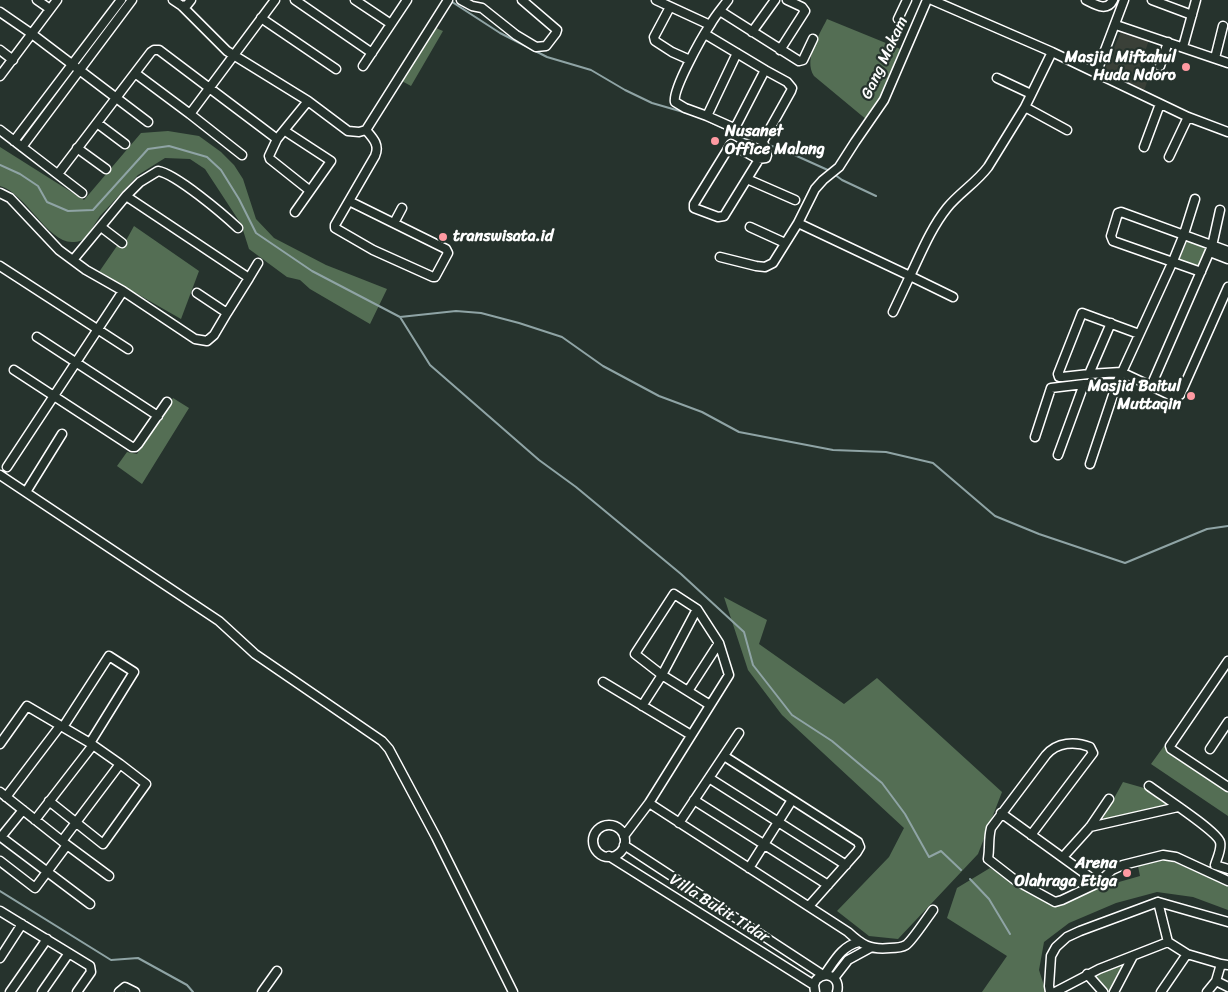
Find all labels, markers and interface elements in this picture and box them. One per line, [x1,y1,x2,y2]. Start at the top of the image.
street label: Gang Makam [858,14,912,102]
place label: Masjid Miftahul Huda Ndoro [1065,48,1176,86]
marker: Masjid Miftahul Huda Ndoro [1180,61,1192,73]
place label: Nusanet Office Malang [725,122,825,160]
marker: Nusanet Office Malang [709,135,721,147]
place label: transwisata.id [453,227,553,247]
marker: transwisata.id [437,231,449,243]
place label: Masjid Baitul Muttaqin [1088,377,1181,415]
marker: Masjid Baitul Muttaqin [1185,390,1197,402]
place label: Arena Olahraga Etiga [1014,854,1117,892]
marker: Arena Olahraga Etiga [1121,867,1133,879]
street label: Villa Bukit Tidar [665,871,773,947]

